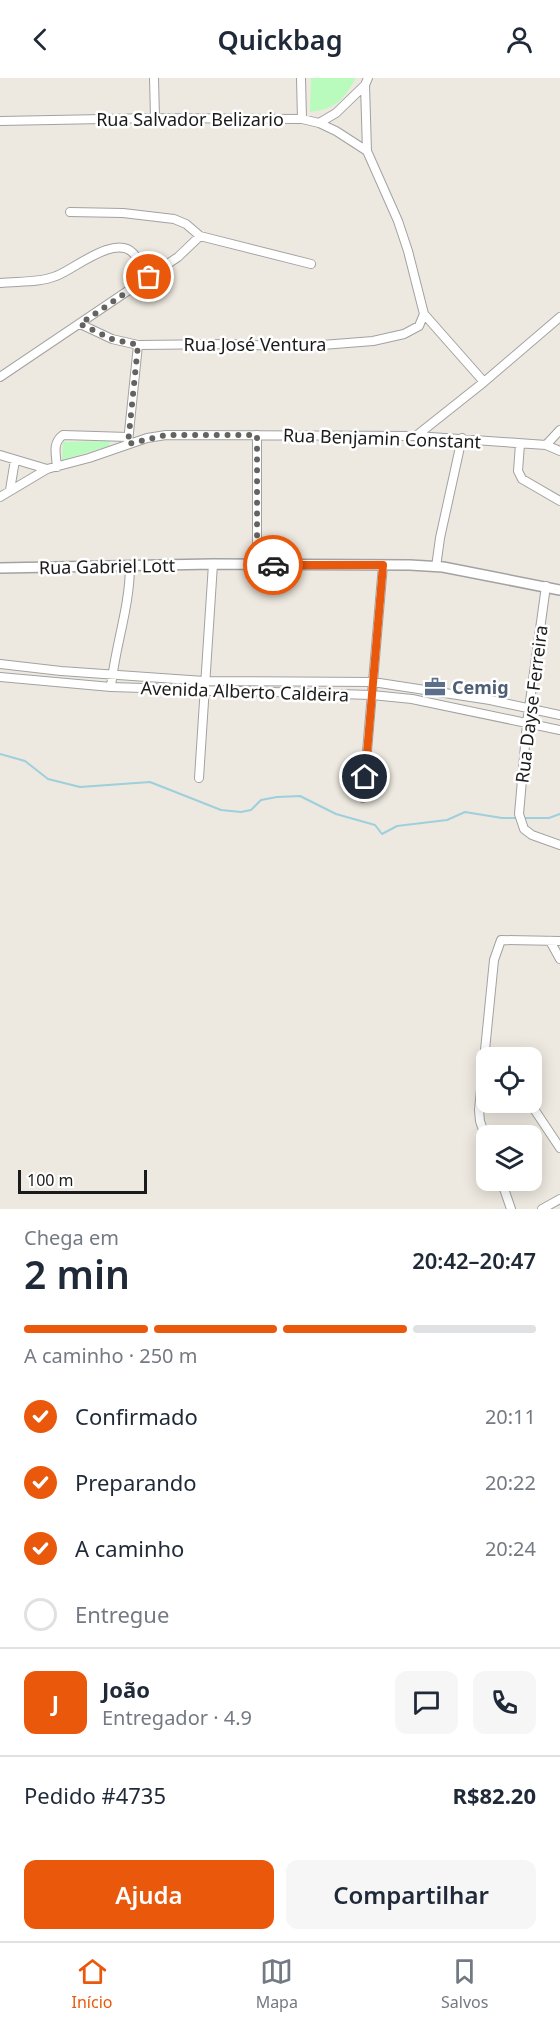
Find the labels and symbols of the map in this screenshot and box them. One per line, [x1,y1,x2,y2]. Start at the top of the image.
street label: Rua Salvador Belizario [96,107,284,131]
pin [123,251,174,302]
street label: Rua José Ventura [184,332,326,356]
street label: Rua Benjamin Constant [282,423,482,453]
courier [243,535,303,595]
street label: Rua Gabriel Lott [39,553,176,579]
street label: Rua Dayse Ferreira [509,624,553,784]
street label: Avenida Alberto Caldeira [140,675,350,707]
office icon: Cemig [423,675,447,699]
place label: Cemig [452,675,509,699]
pin [339,751,390,802]
scale bar [18,1167,147,1194]

